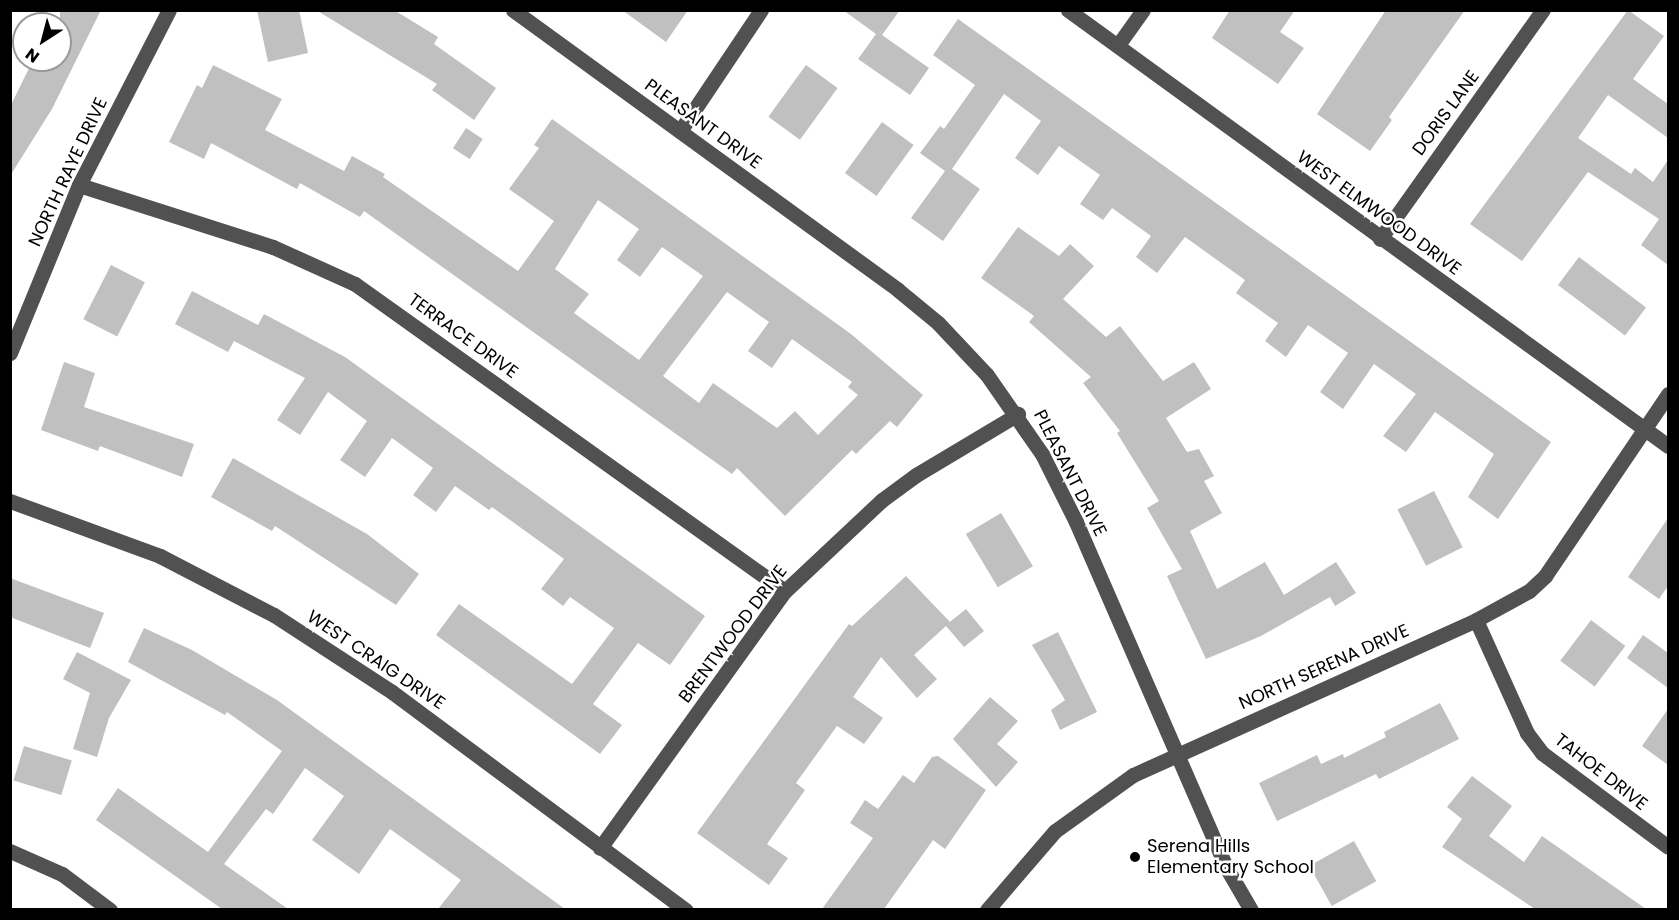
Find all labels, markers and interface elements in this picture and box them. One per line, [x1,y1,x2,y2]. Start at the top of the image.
north arrow [12,12,72,72]
text: N [21,43,44,68]
street label: DORIS LANE [1408,66,1484,160]
street label: PLEASANT DRIVE [640,74,766,174]
street label: NORTH RAYE DRIVE [24,94,112,250]
street label: WEST ELMWOOD DRIVE [1293,146,1465,280]
street label: TERRACE DRIVE [404,289,522,383]
street label: PLEASANT DRIVE [1029,406,1111,540]
street label: BRENTWOOD DRIVE [674,561,792,707]
street label: WEST CRAIG DRIVE [303,606,449,714]
street label: NORTH SERENA DRIVE [1236,620,1412,714]
street label: TAHOE DRIVE [1550,729,1652,815]
place label: Serena Hills Elementary School [1147,836,1314,878]
marker: Serena Hills Elementary School [1128,850,1142,864]

